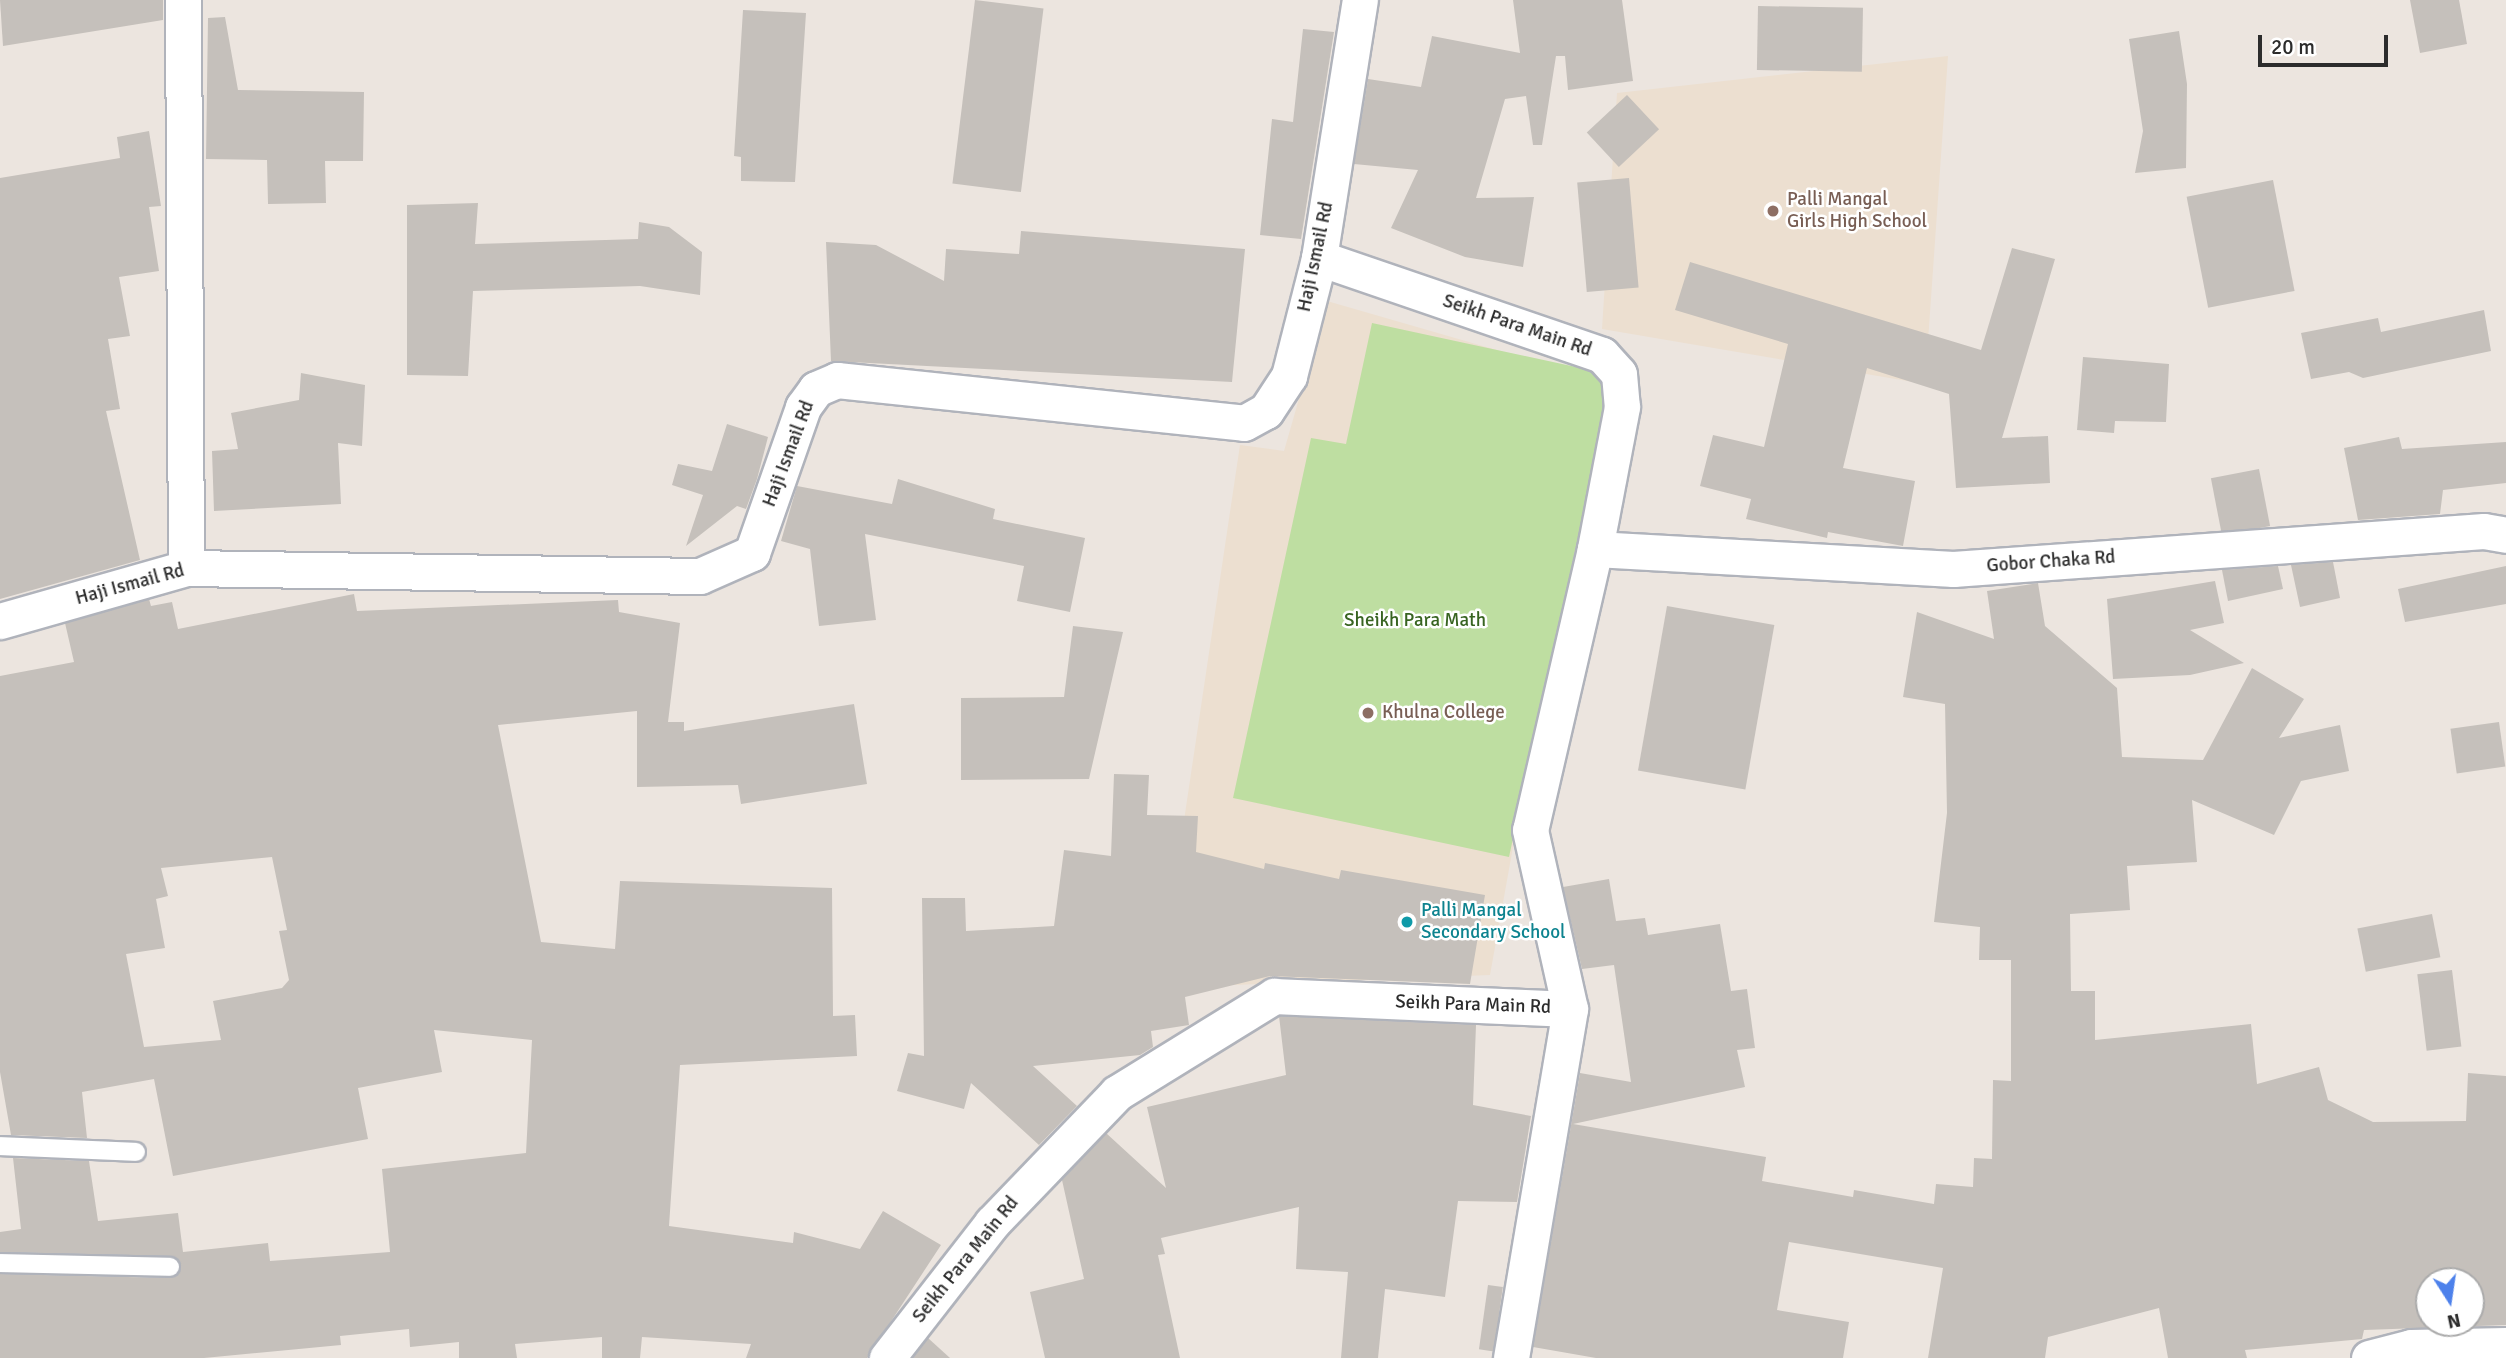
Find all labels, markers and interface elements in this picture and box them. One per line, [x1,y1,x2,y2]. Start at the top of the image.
scale bar [2261,21,2390,65]
text: 20 m [2271,34,2315,60]
place label: Palli Mangal Girls High School [1787,189,1927,233]
street label: Haji Ismail Rd [1293,200,1339,314]
marker: Palli Mangal Girls High School [1765,203,1781,219]
street label: Seikh Para Main Rd [1440,290,1594,362]
street label: Haji Ismail Rd [758,398,820,510]
street label: Gobor Chaka Rd [1986,546,2116,578]
street label: Haji Ismail Rd [73,560,187,610]
park label: Sheikh Para Math [1344,610,1486,632]
place label: Khulna College [1382,702,1505,724]
marker: Khulna College [1360,705,1376,721]
place label: Palli Mangal Secondary School [1421,900,1566,944]
marker: Palli Mangal Secondary School [1399,914,1415,930]
street label: Seikh Para Main Rd [1395,991,1551,1019]
street label: Seikh Para Main Rd [908,1192,1024,1328]
north arrow [2415,1267,2485,1337]
text: N [2445,1307,2463,1334]

